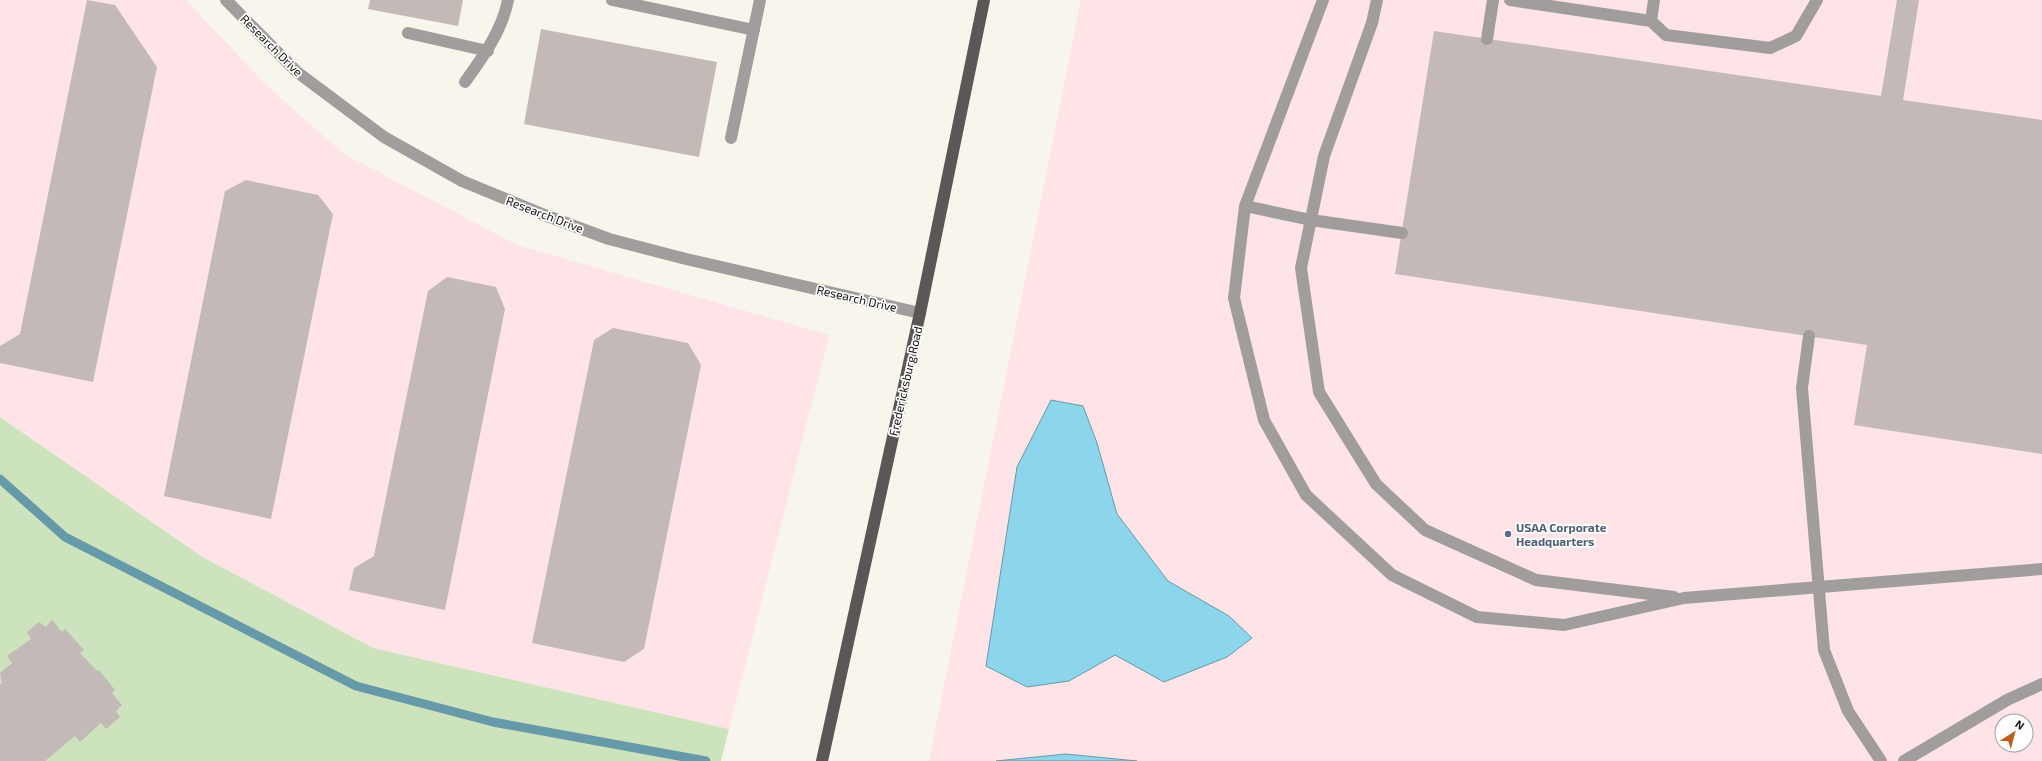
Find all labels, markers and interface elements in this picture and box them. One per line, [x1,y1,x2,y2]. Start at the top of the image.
street label: Research Drive [238,11,306,79]
street label: Research Drive [504,193,586,235]
street label: Research Drive [816,282,898,314]
street label: Fredericksburg Road [886,325,924,437]
place label: USAA Corporate Headquarters [1516,520,1607,548]
marker: USAA Corporate Headquarters [1503,529,1513,539]
north arrow [1994,713,2034,753]
text: N [2013,717,2027,732]

